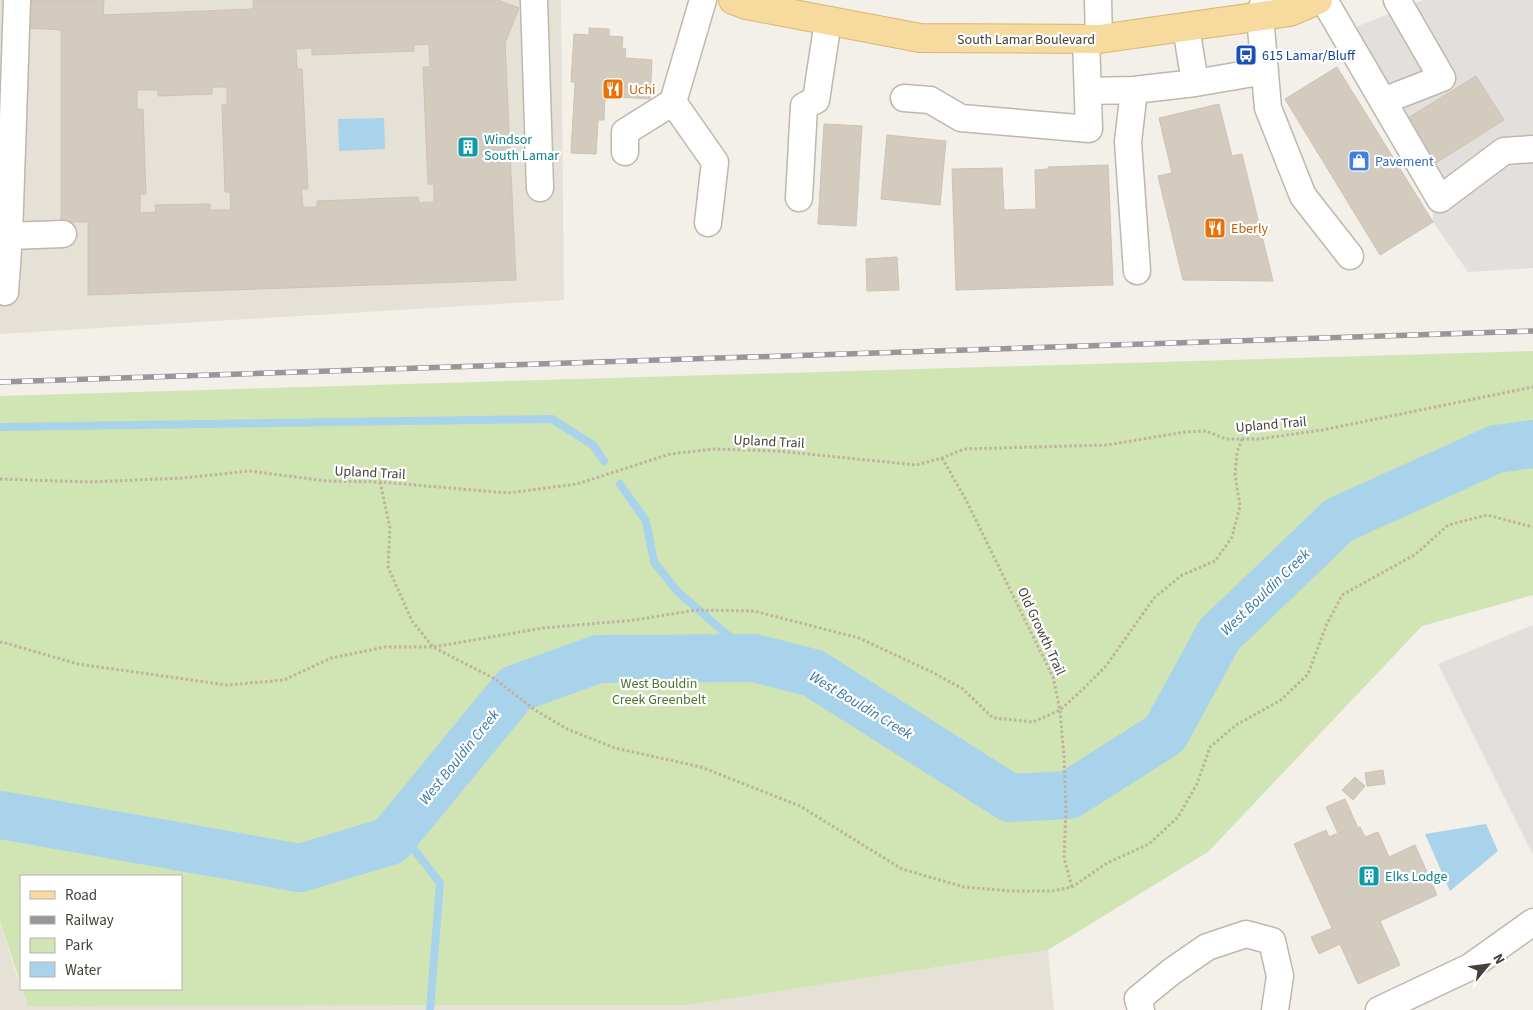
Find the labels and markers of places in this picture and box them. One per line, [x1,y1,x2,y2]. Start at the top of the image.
bus stop icon: 615 Lamar/Bluff [1234,43,1258,67]
place label: 615 Lamar/Bluff [1262,46,1356,66]
restaurant icon: Uchi [601,77,625,101]
place label: Uchi [629,80,655,100]
place label: Windsor South Lamar [484,130,559,166]
building icon: Windsor South Lamar [456,135,480,159]
shop icon: Pavement [1347,149,1371,173]
place label: Pavement [1375,152,1434,172]
restaurant icon: Eberly [1203,216,1227,240]
place label: Eberly [1231,219,1268,239]
building icon: Elks Lodge [1357,864,1381,888]
place label: Elks Lodge [1385,867,1447,887]

